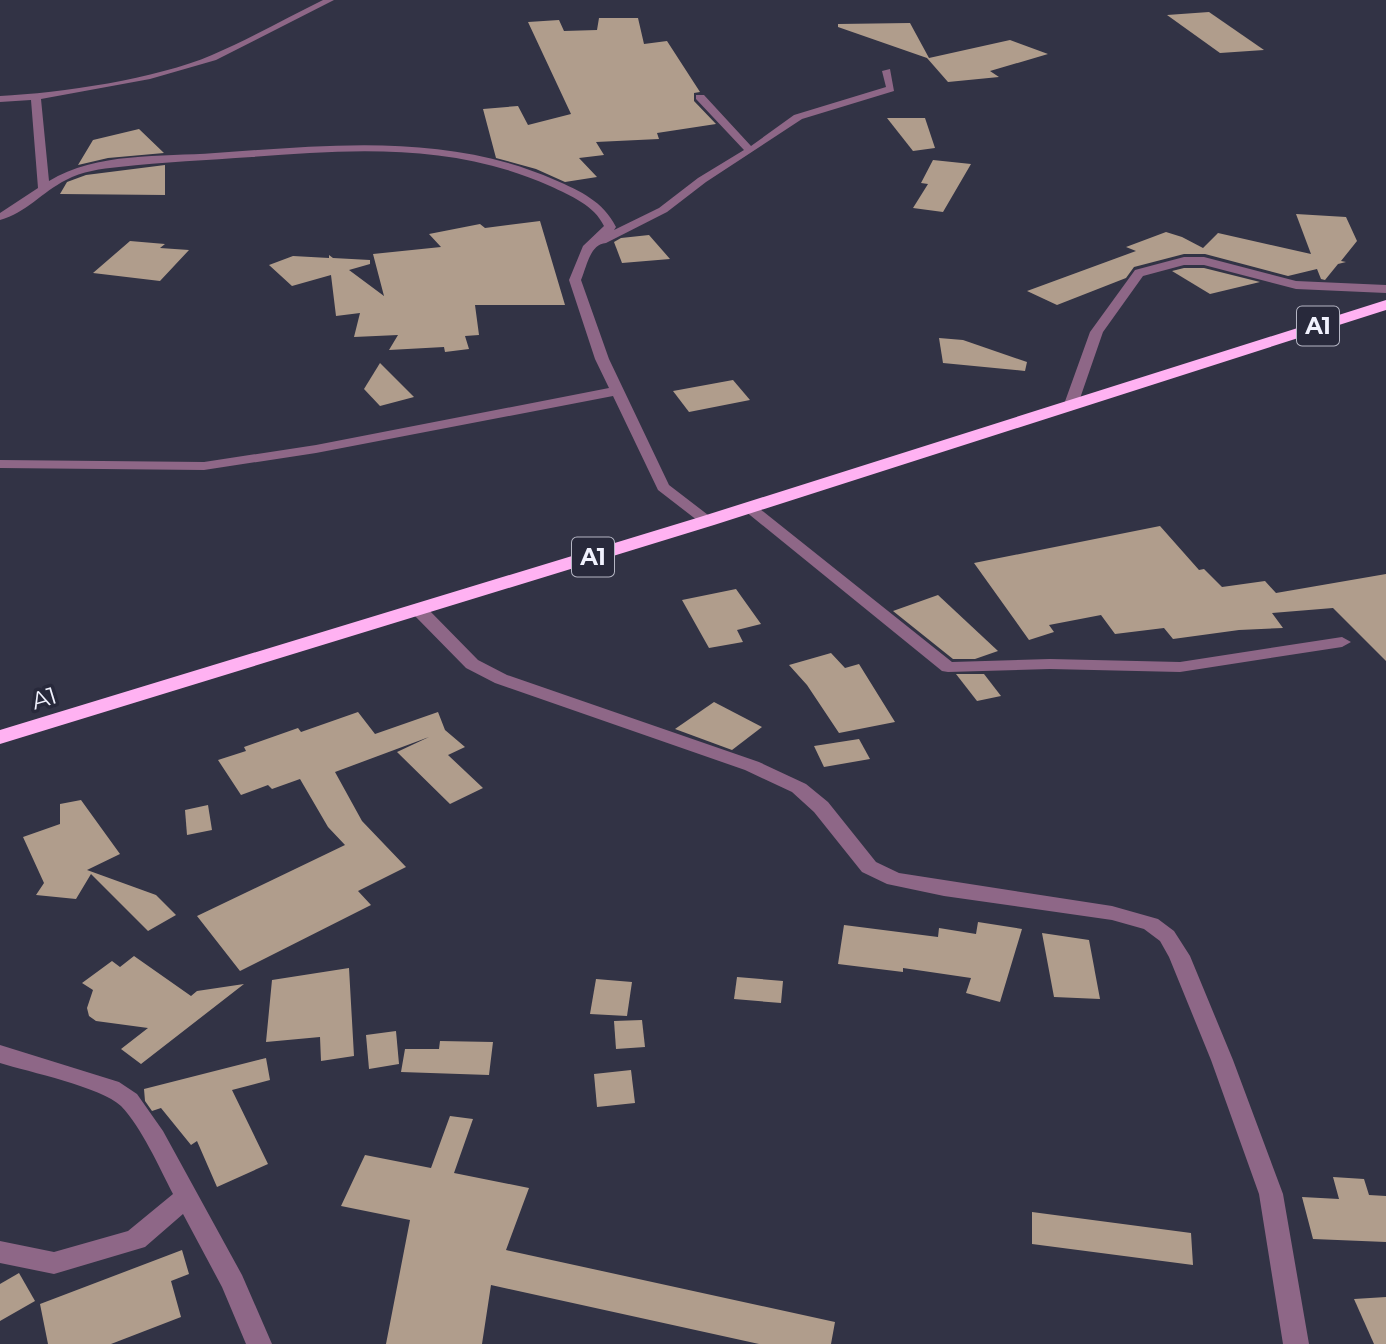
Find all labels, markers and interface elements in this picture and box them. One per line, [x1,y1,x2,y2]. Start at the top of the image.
road number: A1 [1297,306,1339,346]
road number: A1 [572,538,614,576]
street label: A1 [28,680,60,716]

